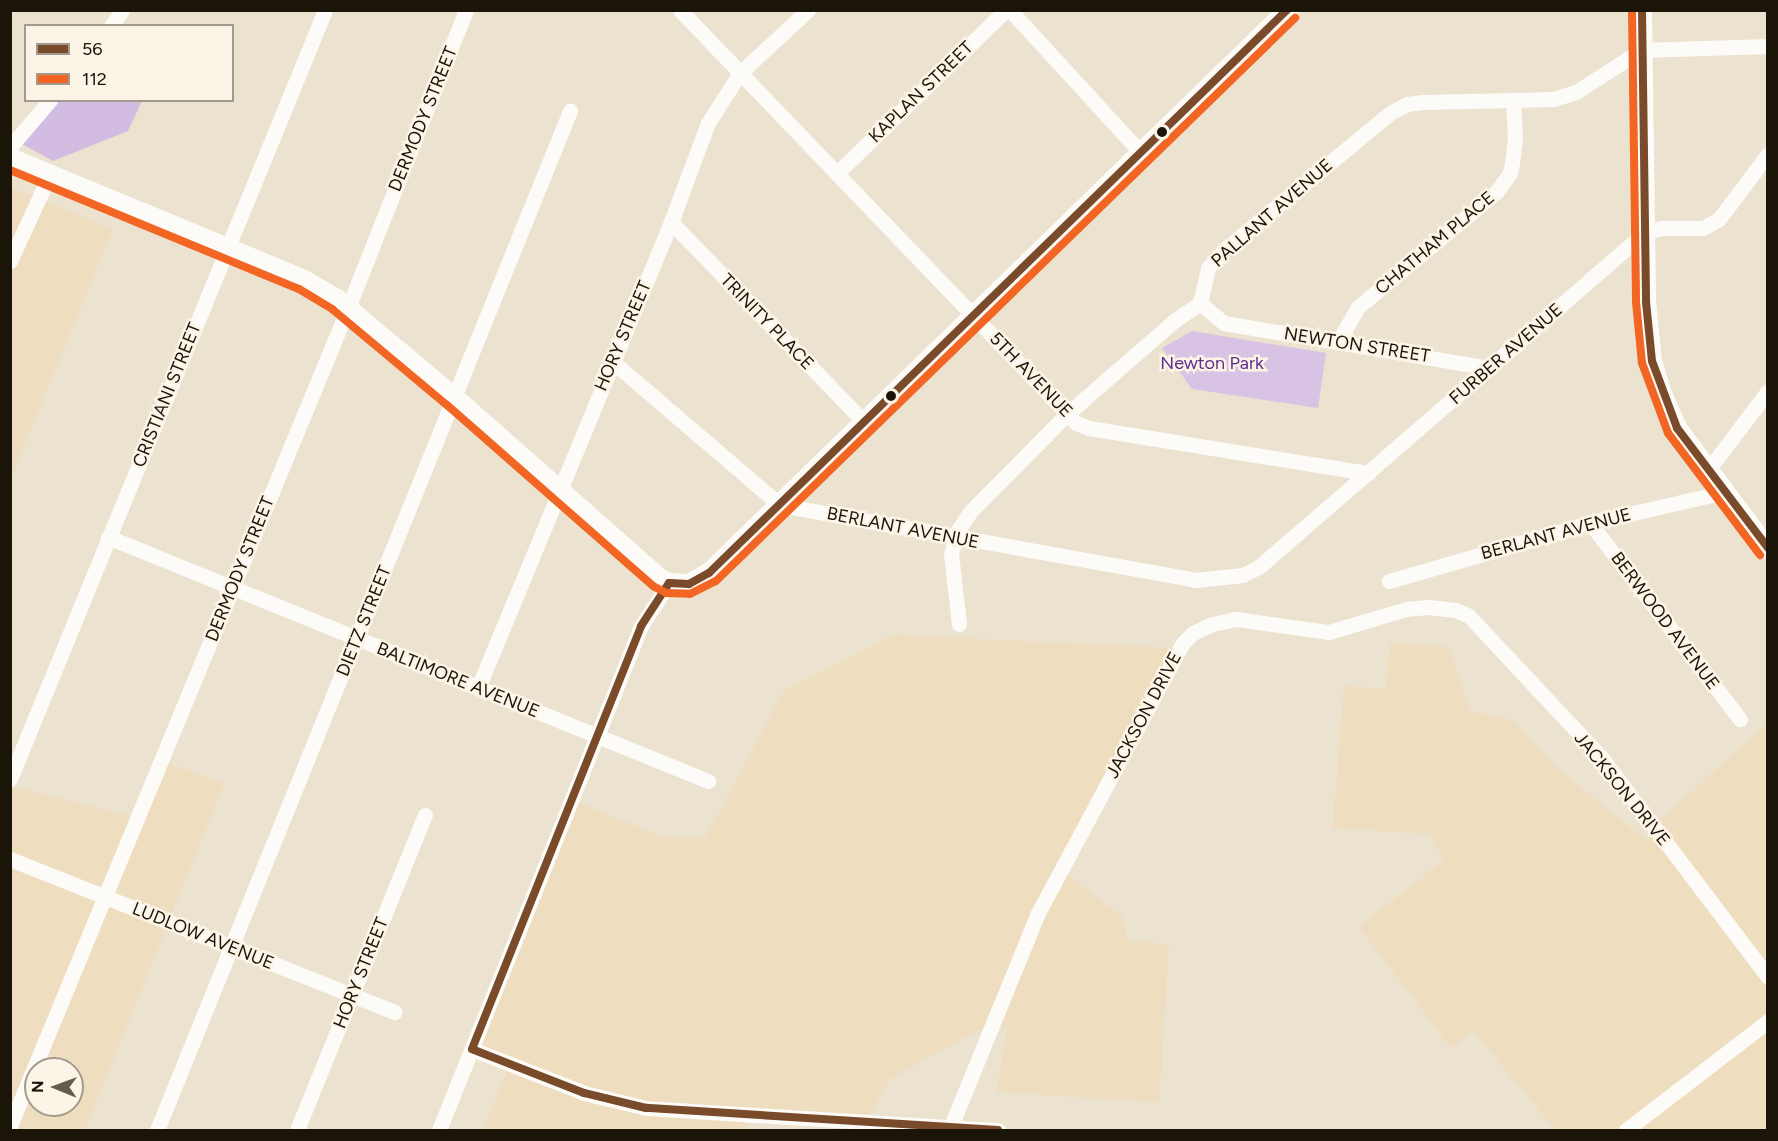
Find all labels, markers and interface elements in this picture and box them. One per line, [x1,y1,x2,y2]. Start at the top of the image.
legend [24,24,234,102]
street label: KAPLAN STREET [864,37,978,147]
text: 56 [82,38,103,60]
street label: DERMODY STREET [384,43,462,195]
text: 112 [82,68,107,90]
unlabelled marker [1156,126,1168,138]
street label: PALLANT AVENUE [1207,154,1337,272]
street label: CHATHAM PLACE [1371,187,1499,299]
street label: TRINITY PLACE [716,269,818,375]
street label: HORY STREET [590,278,656,394]
street label: FURBER AVENUE [1445,299,1567,409]
street label: CRISTIANI STREET [128,320,206,470]
street label: NEWTON STREET [1282,323,1432,367]
street label: 5TH AVENUE [985,328,1077,422]
park label: Newton Park [1160,352,1264,374]
unlabelled marker [885,390,897,402]
street label: DERMODY STREET [201,493,279,645]
street label: BERLANT AVENUE [825,503,981,553]
street label: BERLANT AVENUE [1479,504,1633,564]
street label: BERWOOD AVENUE [1606,548,1724,694]
street label: DIETZ STREET [332,563,396,679]
street label: BALTIMORE AVENUE [374,638,542,722]
street label: JACKSON DRIVE [1102,648,1186,782]
street label: JACKSON DRIVE [1570,728,1674,850]
street label: LUDLOW AVENUE [129,898,277,974]
street label: HORY STREET [329,914,393,1032]
north arrow [24,1057,84,1117]
text: N [28,1080,47,1093]

